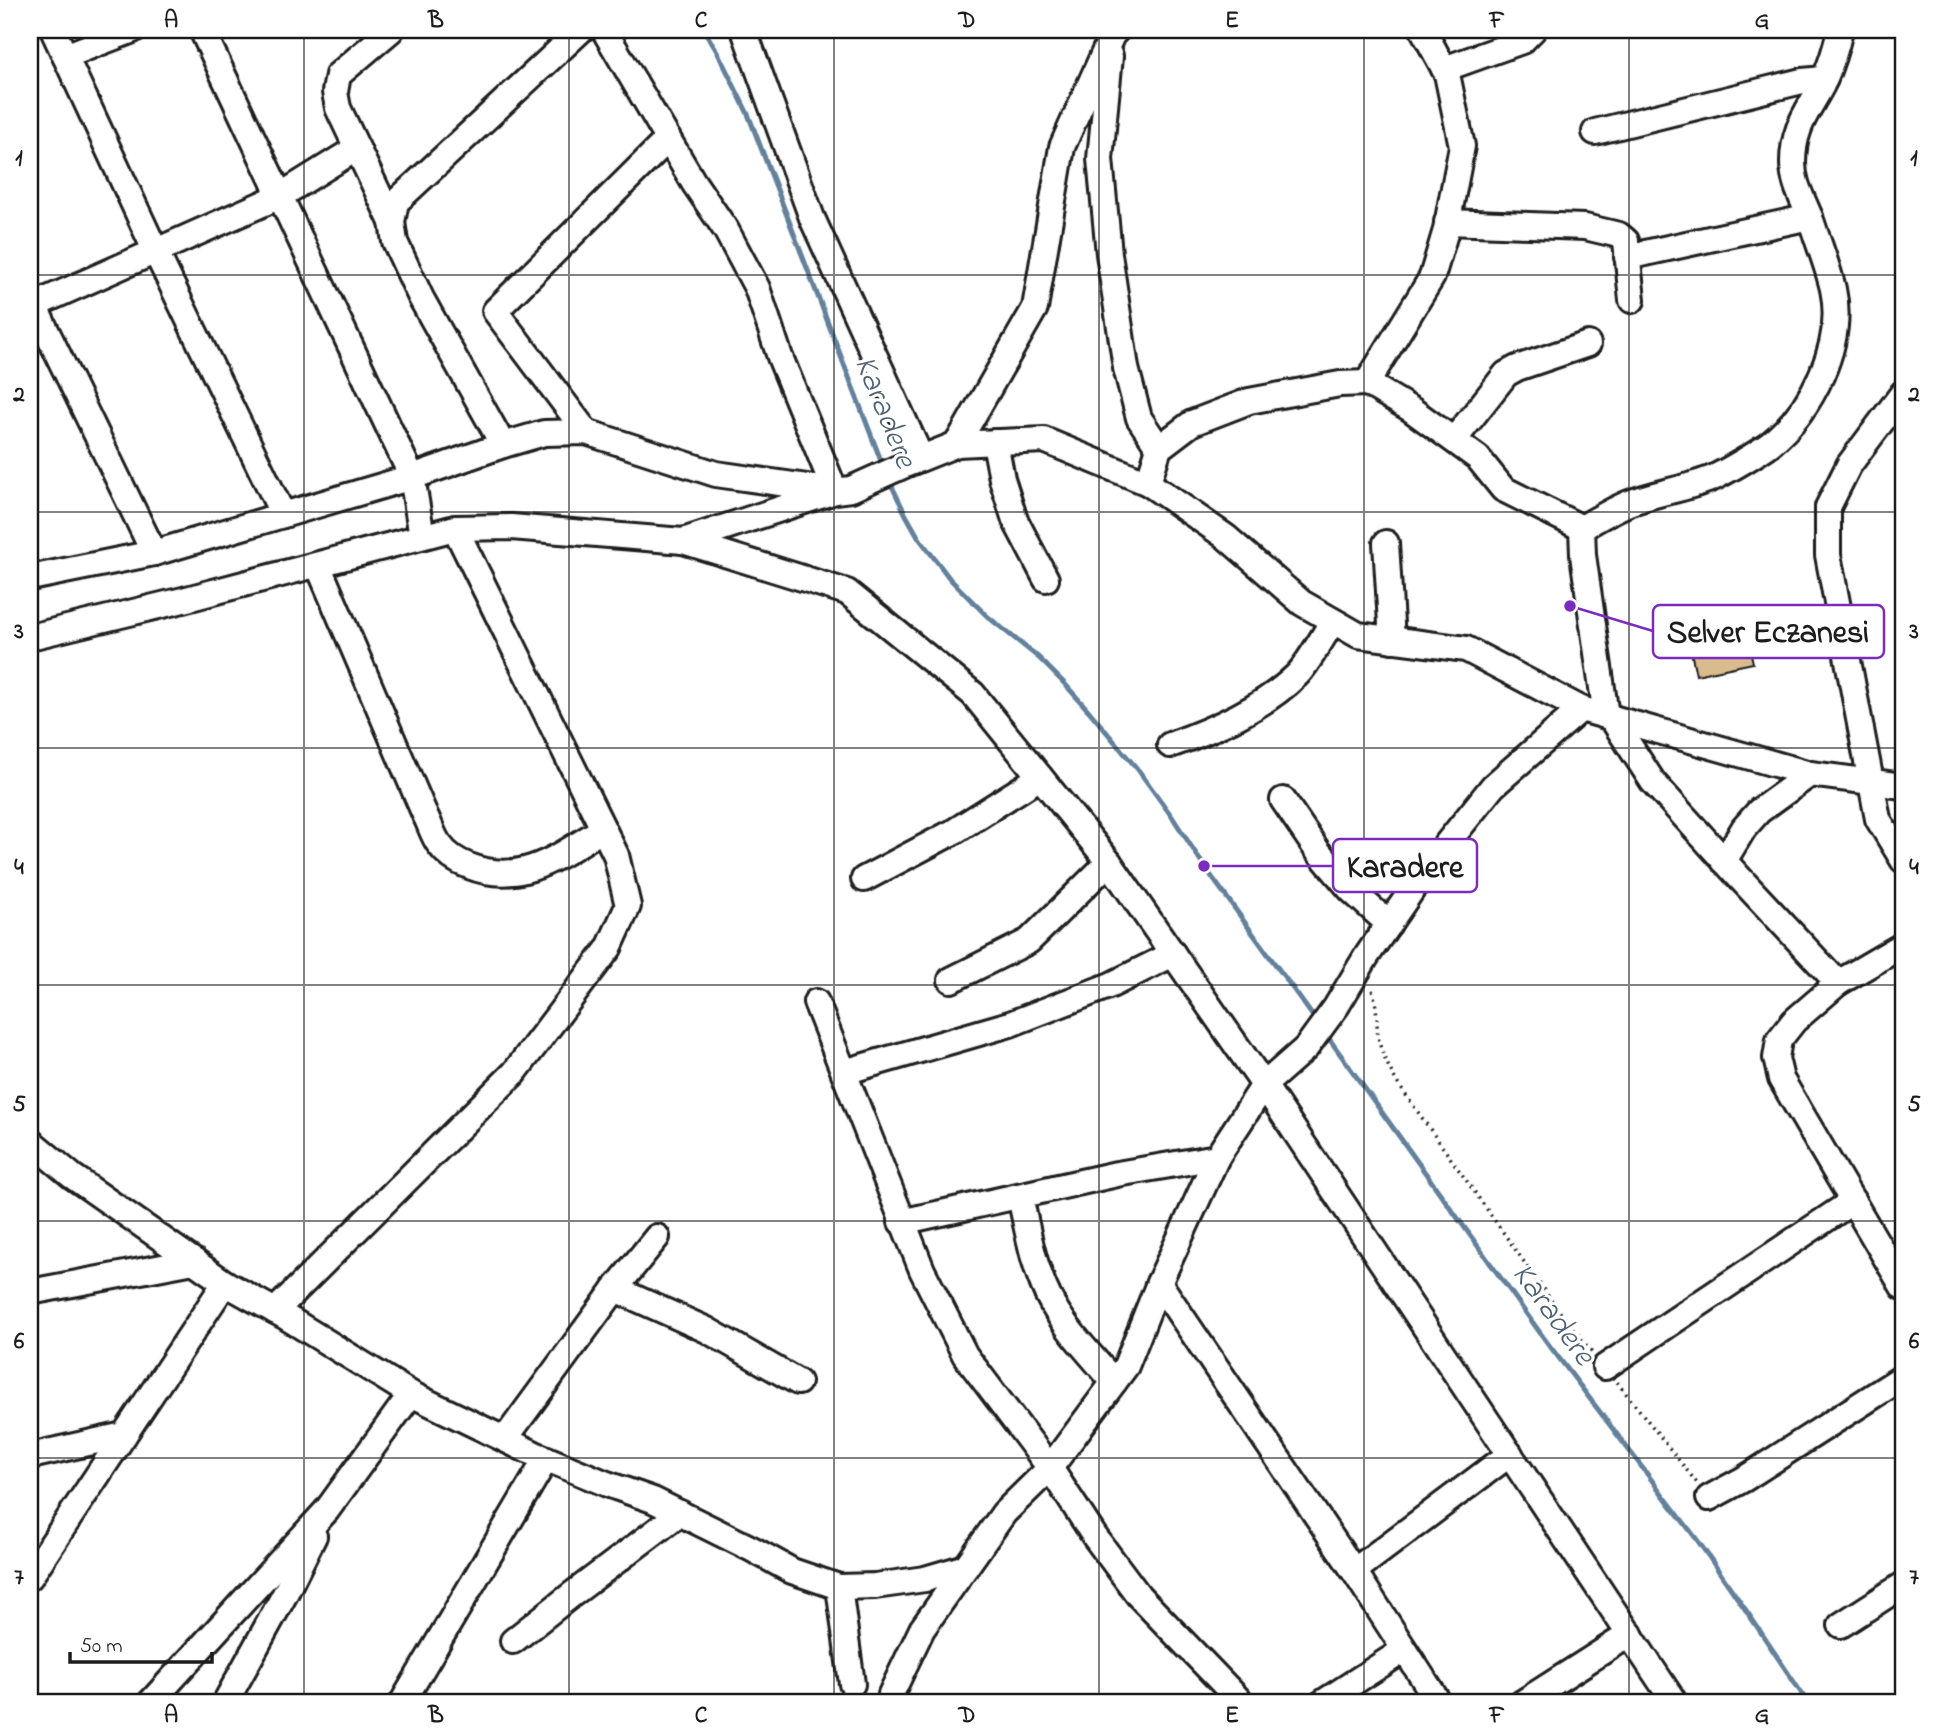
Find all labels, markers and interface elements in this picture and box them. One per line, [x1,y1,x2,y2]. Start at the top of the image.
text: A [164,5,178,38]
text: B [427,5,444,38]
text: C [695,5,708,38]
text: D [958,5,975,38]
text: E [1225,5,1239,38]
text: F [1489,5,1505,38]
text: G [1755,5,1769,38]
text: 1 [15,143,23,176]
text: 1 [1910,143,1918,176]
water label: Karadere [840,349,928,477]
text: 2 [12,379,25,412]
text: 2 [1907,379,1920,412]
callout: Selver Eczanesi [1653,605,1884,658]
text: Selver Eczanesi [1667,611,1869,658]
text: 3 [13,616,24,649]
text: 3 [1908,616,1919,649]
callout: Karadere [1333,839,1477,892]
text: Karadere [1347,846,1465,893]
text: 4 [14,852,24,885]
text: 4 [1909,852,1919,885]
text: 5 [12,1089,26,1122]
text: 5 [1907,1089,1921,1122]
water label: Karadere [1499,1254,1606,1377]
text: 6 [14,1326,25,1359]
text: 6 [1909,1326,1920,1359]
text: 7 [14,1562,24,1595]
text: 7 [1909,1562,1919,1595]
scale bar [70,1621,212,1665]
text: 50 m [80,1632,123,1662]
text: A [164,1700,178,1733]
text: B [427,1700,444,1733]
text: C [695,1700,708,1733]
text: D [958,1700,975,1733]
text: E [1225,1700,1239,1733]
text: F [1489,1700,1505,1733]
text: G [1755,1700,1769,1733]

